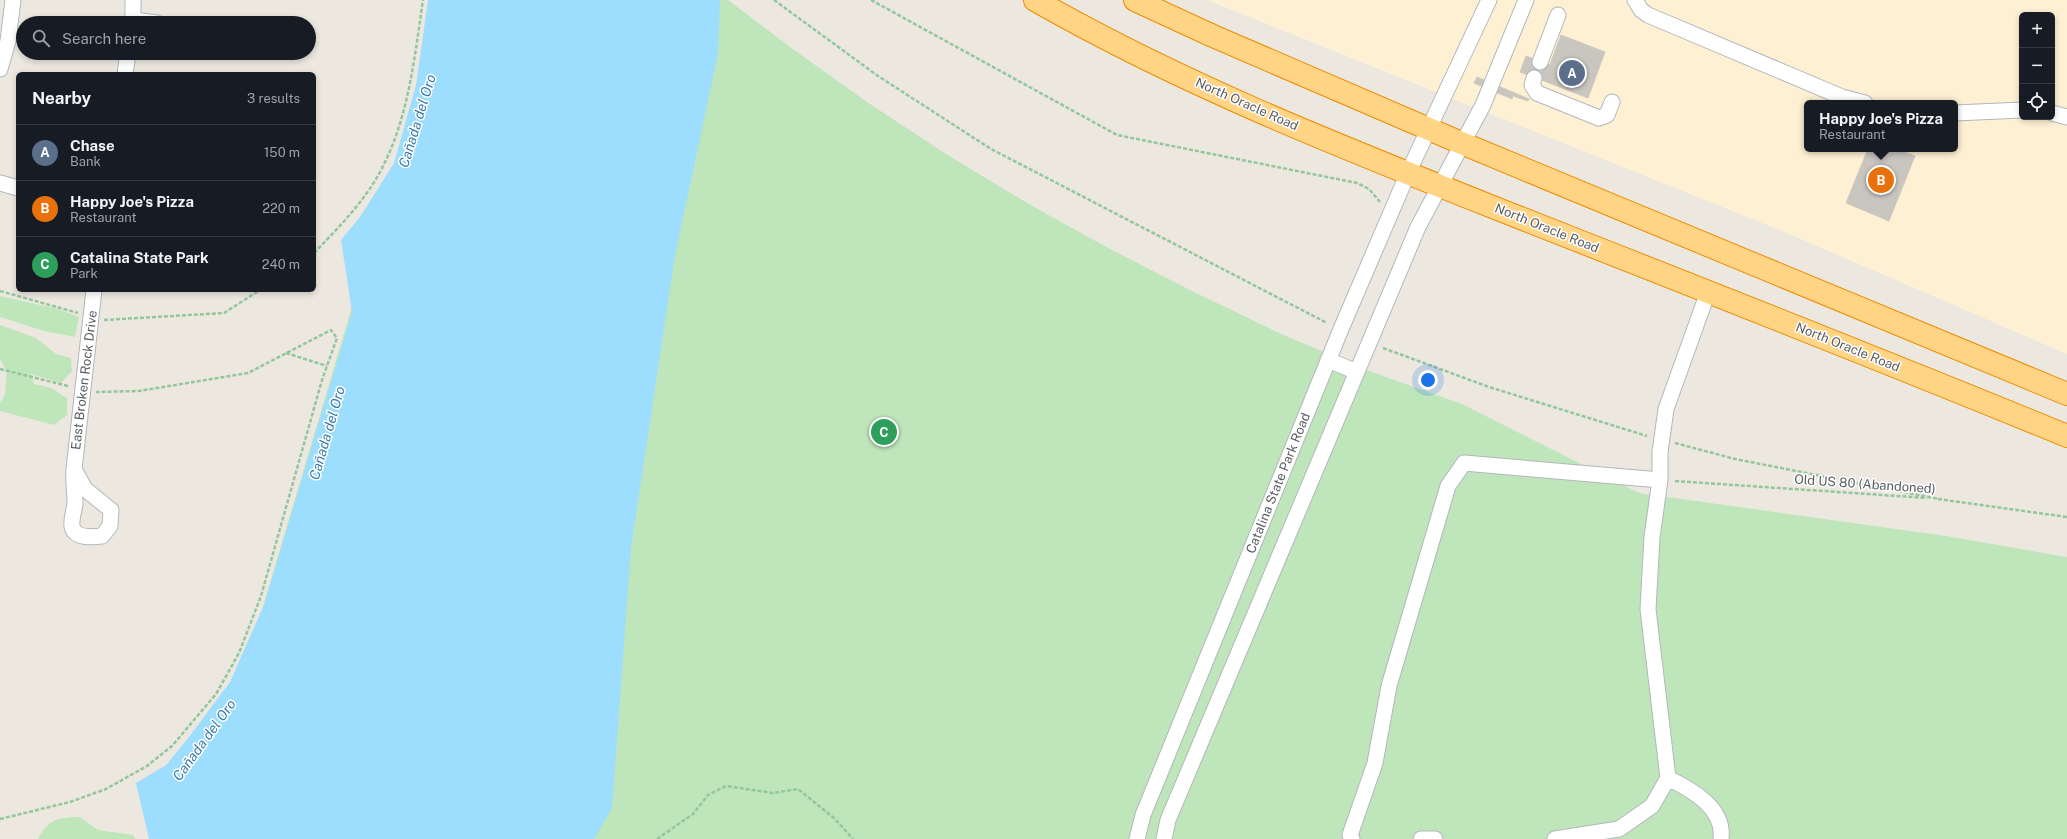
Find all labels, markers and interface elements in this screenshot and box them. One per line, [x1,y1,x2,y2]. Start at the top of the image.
map controls [2019,12,2055,120]
button: + [2019,12,2055,48]
search box [16,16,316,60]
icon: search [30,27,52,49]
text: Search here [62,30,146,47]
button: − [2019,48,2055,84]
pin: A [1559,58,1585,88]
water label: Cañada del Oro [395,72,439,169]
street label: North Oracle Road [1193,75,1301,133]
button: locate [2019,84,2055,120]
text: Nearby [32,88,91,108]
text: 3 results [247,91,300,106]
popup [1804,100,1958,152]
text: Happy Joe's Pizza [1819,110,1943,127]
text: Restaurant [1819,127,1886,142]
text: Chase [70,137,115,154]
text: A [40,145,50,160]
text: 150 m [264,145,300,160]
text: Bank [70,154,101,169]
pin: B [1868,165,1894,195]
text: Happy Joe's Pizza [70,193,194,210]
street label: North Oracle Road [1493,200,1601,256]
text: B [41,201,49,216]
text: 220 m [262,201,300,216]
text: Restaurant [70,210,136,225]
text: Catalina State Park [70,249,209,266]
text: C [40,257,50,272]
text: 240 m [262,257,300,272]
text: Park [70,266,98,281]
street label: East Broken Rock Drive [68,309,100,451]
street label: North Oracle Road [1794,319,1902,375]
your location [1418,370,1438,390]
water label: Cañada del Oro [306,384,348,482]
street label: Catalina State Park Road [1243,410,1313,556]
pin: C [871,417,897,447]
street label: Old US 80 (Abandoned) [1794,472,1936,496]
water label: Cañada del Oro [169,696,239,784]

